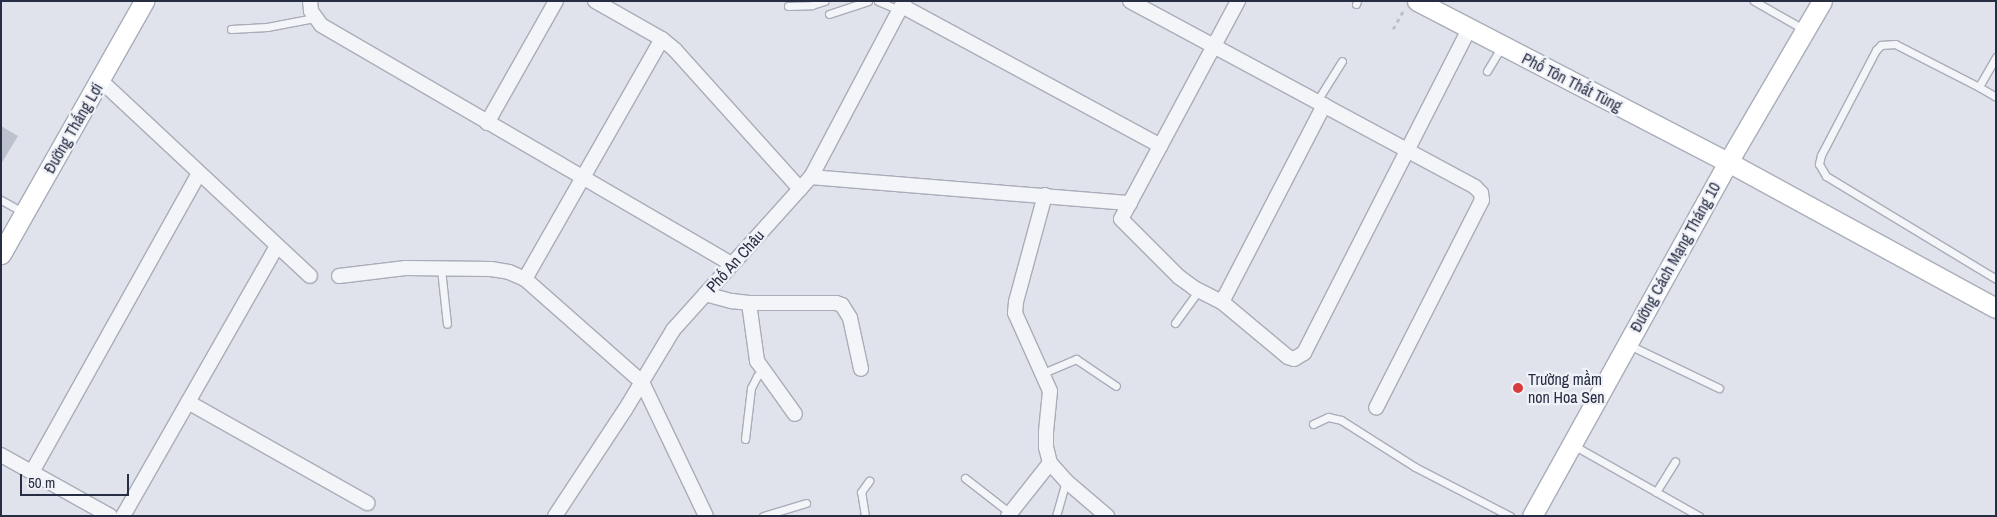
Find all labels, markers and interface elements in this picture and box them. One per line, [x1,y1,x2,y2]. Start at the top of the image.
street label: Phố Tôn Thất Tùng [1518,48,1626,116]
street label: Đường Thắng Lợi [39,79,107,177]
street label: Đường Cách Mạng Tháng 10 [1626,179,1724,335]
street label: Phố An Châu [702,226,768,296]
place label: Trường mầm non Hoa Sen [1528,369,1605,407]
marker: Trường mầm non Hoa Sen [1512,382,1524,394]
scale bar [22,464,131,496]
text: 50 m [28,472,55,493]

